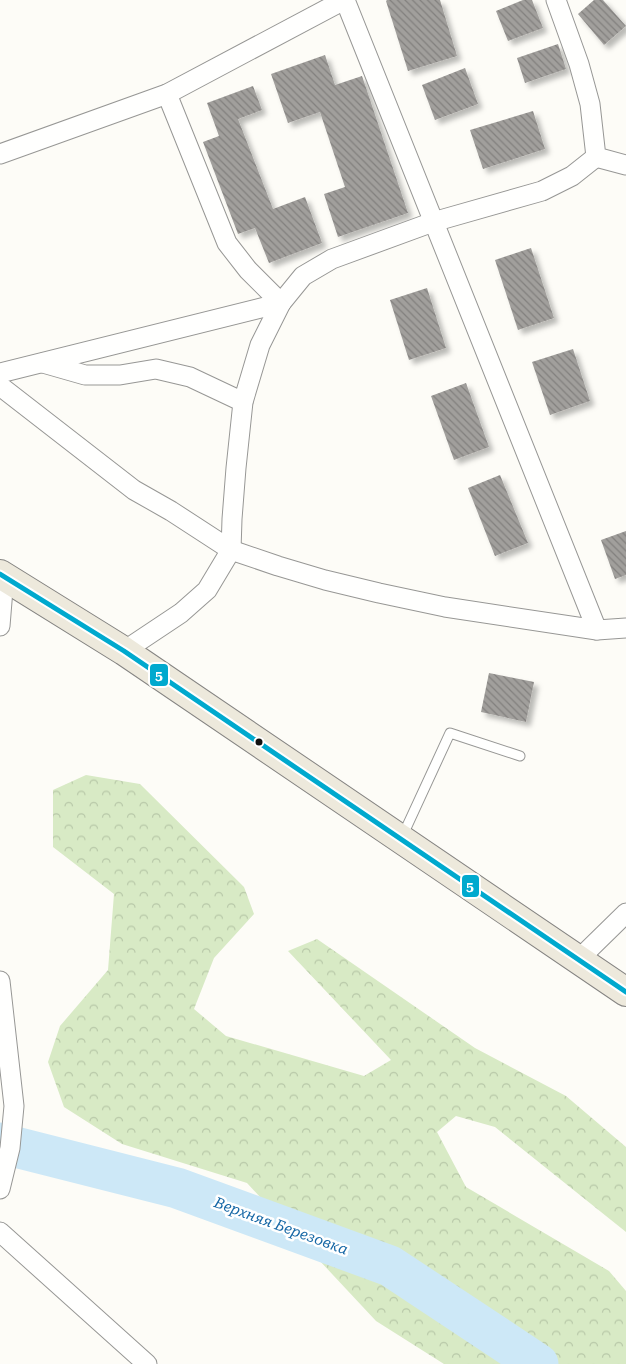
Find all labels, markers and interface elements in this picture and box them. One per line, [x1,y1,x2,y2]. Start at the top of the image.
line badge: 5 [149,663,169,687]
text: 5 [155,667,163,683]
unlabelled marker [254,737,264,747]
line badge: 5 [461,874,480,898]
text: 5 [466,878,474,894]
water label: Верхняя Березовка [211,1193,350,1259]

